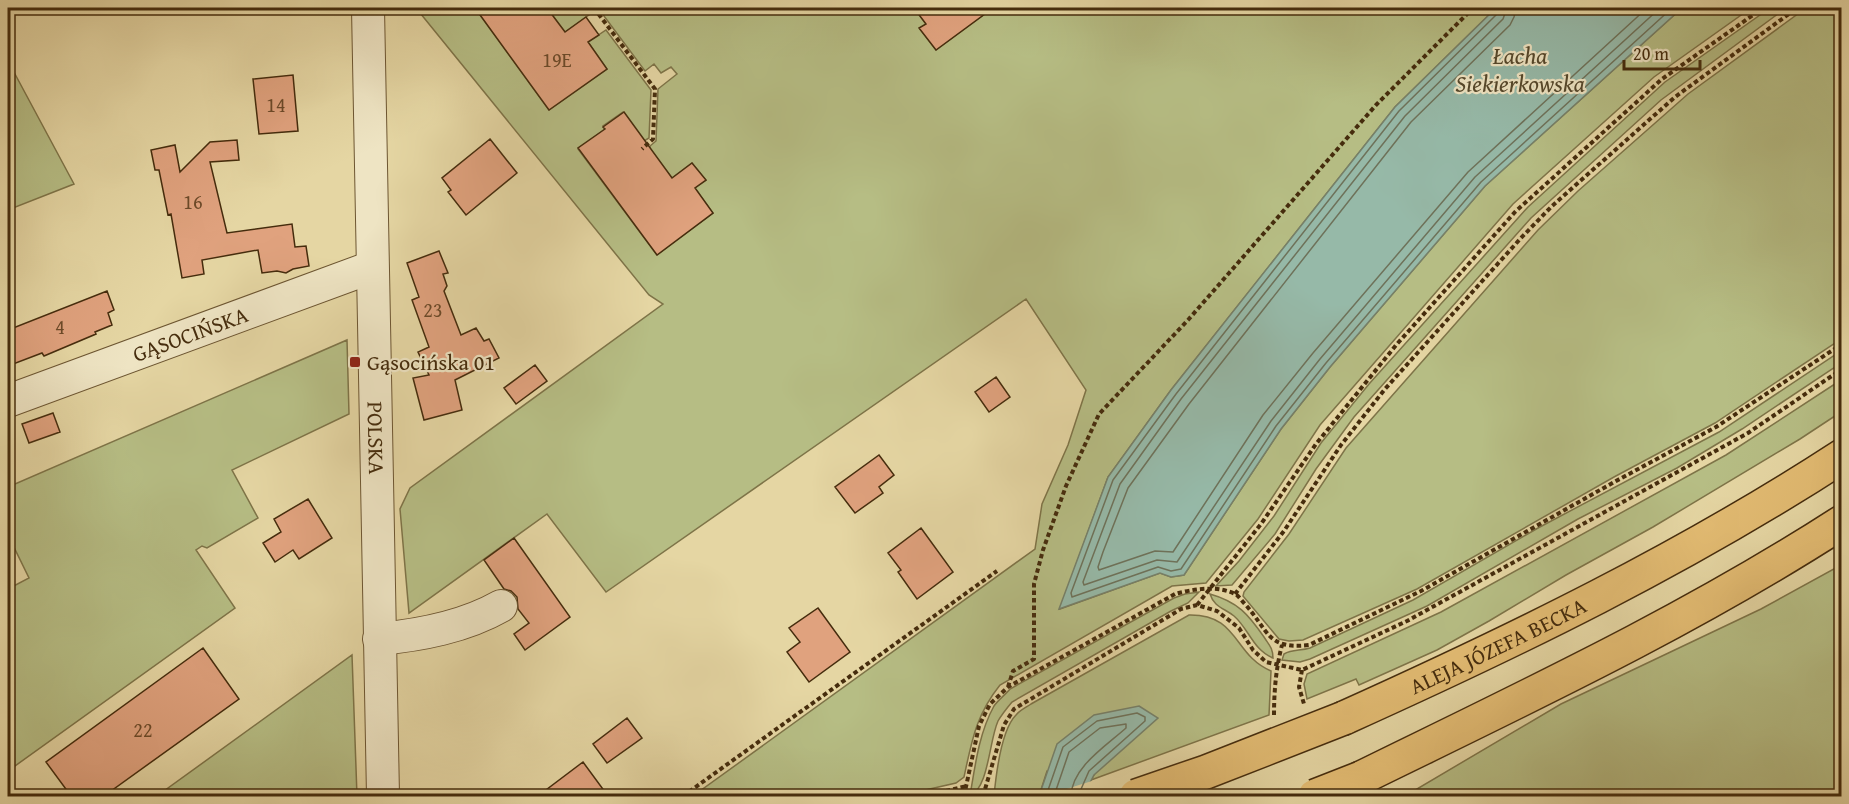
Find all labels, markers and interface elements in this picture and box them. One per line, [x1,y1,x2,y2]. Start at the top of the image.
scale bar [1624,33,1700,71]
water label: Łacha Siekierkowska [1455,38,1585,101]
text: 20 m [1633,40,1669,67]
house number: 19E [542,45,572,74]
house number: 14 [266,90,286,119]
house number: 16 [183,187,203,216]
house number: 23 [423,295,443,324]
street label: GĄSOCIŃSKA [128,298,253,370]
house number: 4 [55,312,65,341]
place label: Gąsocińska 01 [367,346,495,378]
marker: Gąsocińska 01 [348,355,362,369]
street label: POLSKA [359,401,393,475]
street label: ALEJA JÓZEFA BECKA [1404,589,1592,702]
house number: 22 [133,715,153,744]

